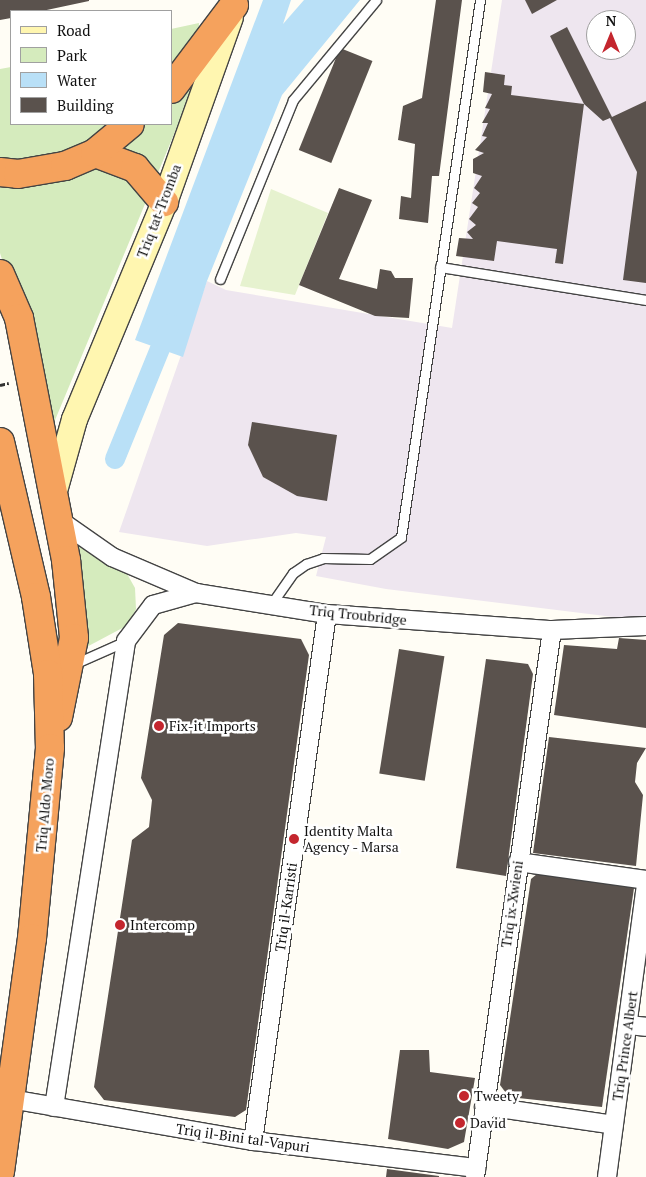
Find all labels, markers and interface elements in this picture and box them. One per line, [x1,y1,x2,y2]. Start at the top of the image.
legend [10,10,172,125]
north arrow [586,10,636,60]
text: N [606,11,616,30]
text: Road [57,20,90,40]
text: Park [57,45,87,65]
text: Water [57,70,96,90]
text: Building [57,95,114,115]
street label: Triq tat-Tromba [133,162,185,260]
street label: Triq Troubridge [309,602,407,628]
place label: Fix-it Imports [169,718,256,734]
marker: Fix-it Imports [153,720,165,732]
street label: Triq Aldo Moro [33,757,57,853]
place label: Identity Malta Agency - Marsa [304,823,400,856]
marker: Identity Malta Agency - Marsa [288,833,300,845]
street label: Triq ix-Xwieni [498,859,526,949]
street label: Triq il-Karristi [271,861,301,953]
place label: Intercomp [130,917,195,933]
marker: Intercomp [114,919,126,931]
street label: Triq Prince Albert [609,990,641,1102]
place label: Tweety [474,1088,519,1104]
marker: Tweety [458,1090,470,1102]
place label: David [470,1115,506,1131]
marker: David [454,1117,466,1129]
street label: Triq il-Bini tal-Vapuri [175,1120,311,1156]

